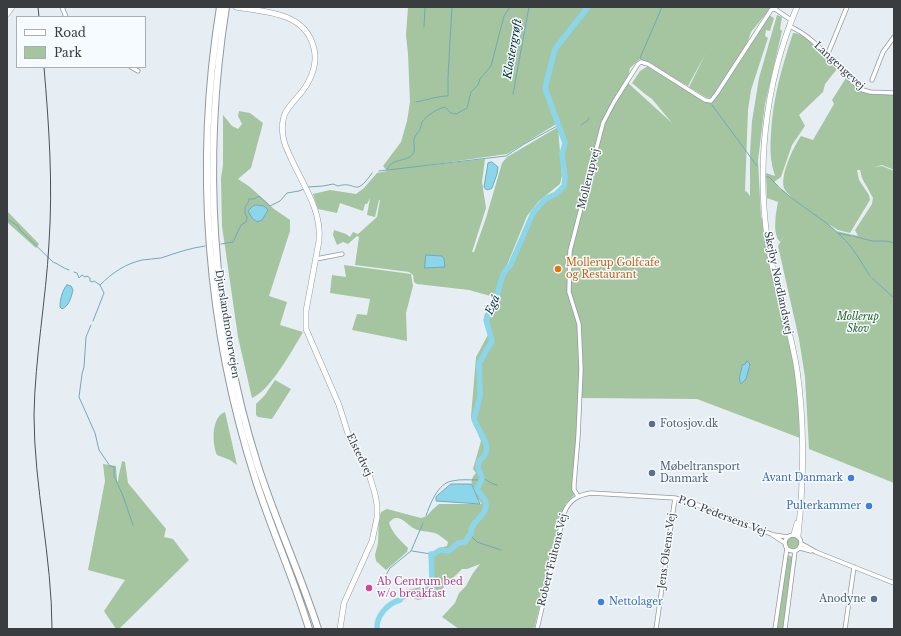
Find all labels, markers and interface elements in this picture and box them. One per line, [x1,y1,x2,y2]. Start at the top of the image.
legend [16,16,146,68]
water label: Klostergrøft [501,18,525,80]
text: Road [54,25,86,40]
street label: Langengevej [811,40,867,92]
text: Park [54,45,82,60]
street label: Mollerupvej [576,147,602,211]
street label: Skejby Nordlandsvej [761,230,795,336]
place label: Mollerup Golfcafe og Restaurant [566,257,660,280]
marker: Mollerup Golfcafe og Restaurant [553,264,563,274]
street label: Djurslandmotorvejen [212,269,242,379]
water label: Egå [483,293,503,317]
park label: Mollerup Skov [837,311,879,334]
place label: Fotosjov.dk [660,418,718,430]
marker: Fotosjov.dk [647,419,657,429]
street label: Elstedvej [344,432,374,478]
place label: Møbeltransport Danmark [660,461,740,484]
marker: Møbeltransport Danmark [647,468,657,478]
place label: Avant Danmark [762,472,843,484]
marker: Avant Danmark [846,473,856,483]
street label: P.O. Pedersens Vej [676,494,768,538]
place label: Pulterkammer [786,500,861,512]
marker: Pulterkammer [864,501,874,511]
street label: Robert Fultons Vej [536,512,570,608]
street label: Jens Olsens Vej [656,512,678,590]
place label: Ab Centrum bed w/o breakfast [377,576,463,600]
marker: Ab Centrum bed w/o breakfast [364,583,374,593]
place label: Anodyne [819,593,866,605]
marker: Anodyne [869,594,879,604]
place label: Nettolager [609,596,663,608]
marker: Nettolager [596,597,606,607]

